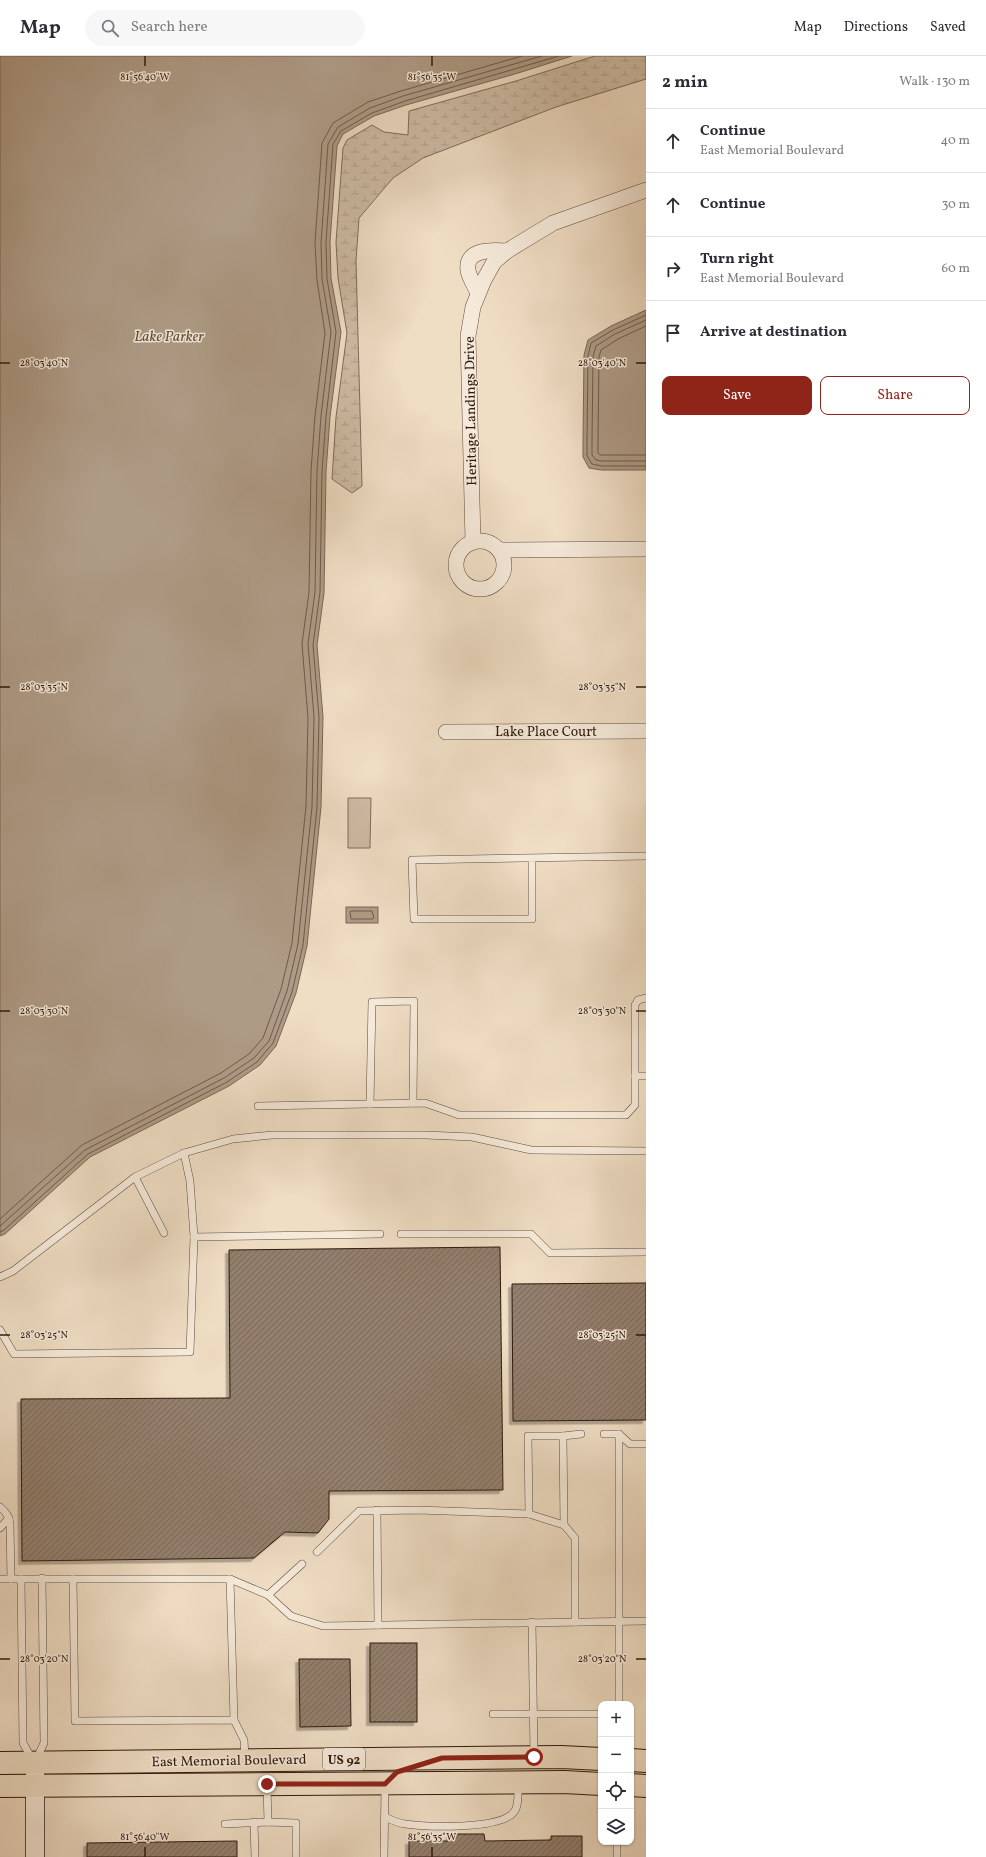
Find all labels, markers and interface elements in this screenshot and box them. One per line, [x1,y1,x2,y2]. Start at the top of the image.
search box [85,10,365,46]
text: Map [20,15,61,41]
icon: search [99,17,121,39]
text: Search here [131,17,208,38]
text: Map [794,18,822,37]
text: Directions [844,18,908,37]
text: Saved [930,18,966,37]
text: 81°56'40"W [120,70,170,84]
text: 81°56'35"W [408,70,456,84]
text: 2 min [662,71,708,94]
text: Walk · 130 m [899,73,970,91]
text: Continue [700,121,765,142]
icon: ahead [662,130,684,152]
text: 40 m [941,132,970,150]
text: East Memorial Boulevard [700,142,844,160]
icon: ahead [662,194,684,216]
text: Continue [700,194,765,215]
text: 30 m [942,196,970,214]
text: Turn right [700,249,774,270]
icon: right [662,258,684,280]
text: 60 m [942,260,970,278]
text: East Memorial Boulevard [700,270,844,288]
icon: arrive [662,322,684,344]
text: Arrive at destination [700,322,847,343]
water label: Lake Parker [134,327,204,348]
street label: Heritage Landings Drive [461,336,482,486]
text: 28°03'40"N [20,356,69,370]
text: 28°03'40"N [578,356,627,370]
button: Save [662,376,812,415]
button: Share [820,376,970,415]
text: 28°03'35"N [20,680,68,694]
text: 28°03'35"N [578,680,626,694]
street label: Lake Place Court [495,723,597,742]
text: 28°03'30"N [20,1004,69,1018]
text: 28°03'30"N [578,1004,627,1018]
text: 28°03'25"N [20,1328,68,1342]
text: 28°03'25"N [578,1328,626,1342]
text: 28°03'20"N [20,1652,69,1666]
text: 28°03'20"N [578,1652,627,1666]
map controls [598,1701,634,1845]
button: + [598,1701,634,1737]
button: − [598,1737,634,1773]
road number: US 92 [323,1748,365,1770]
route start [525,1748,543,1766]
street label: East Memorial Boulevard [151,1751,307,1772]
button: locate [598,1773,634,1809]
route end [258,1775,276,1793]
button: layers [598,1809,634,1845]
text: 81°56'40"W [120,1830,170,1844]
text: 81°56'35"W [408,1830,456,1844]

